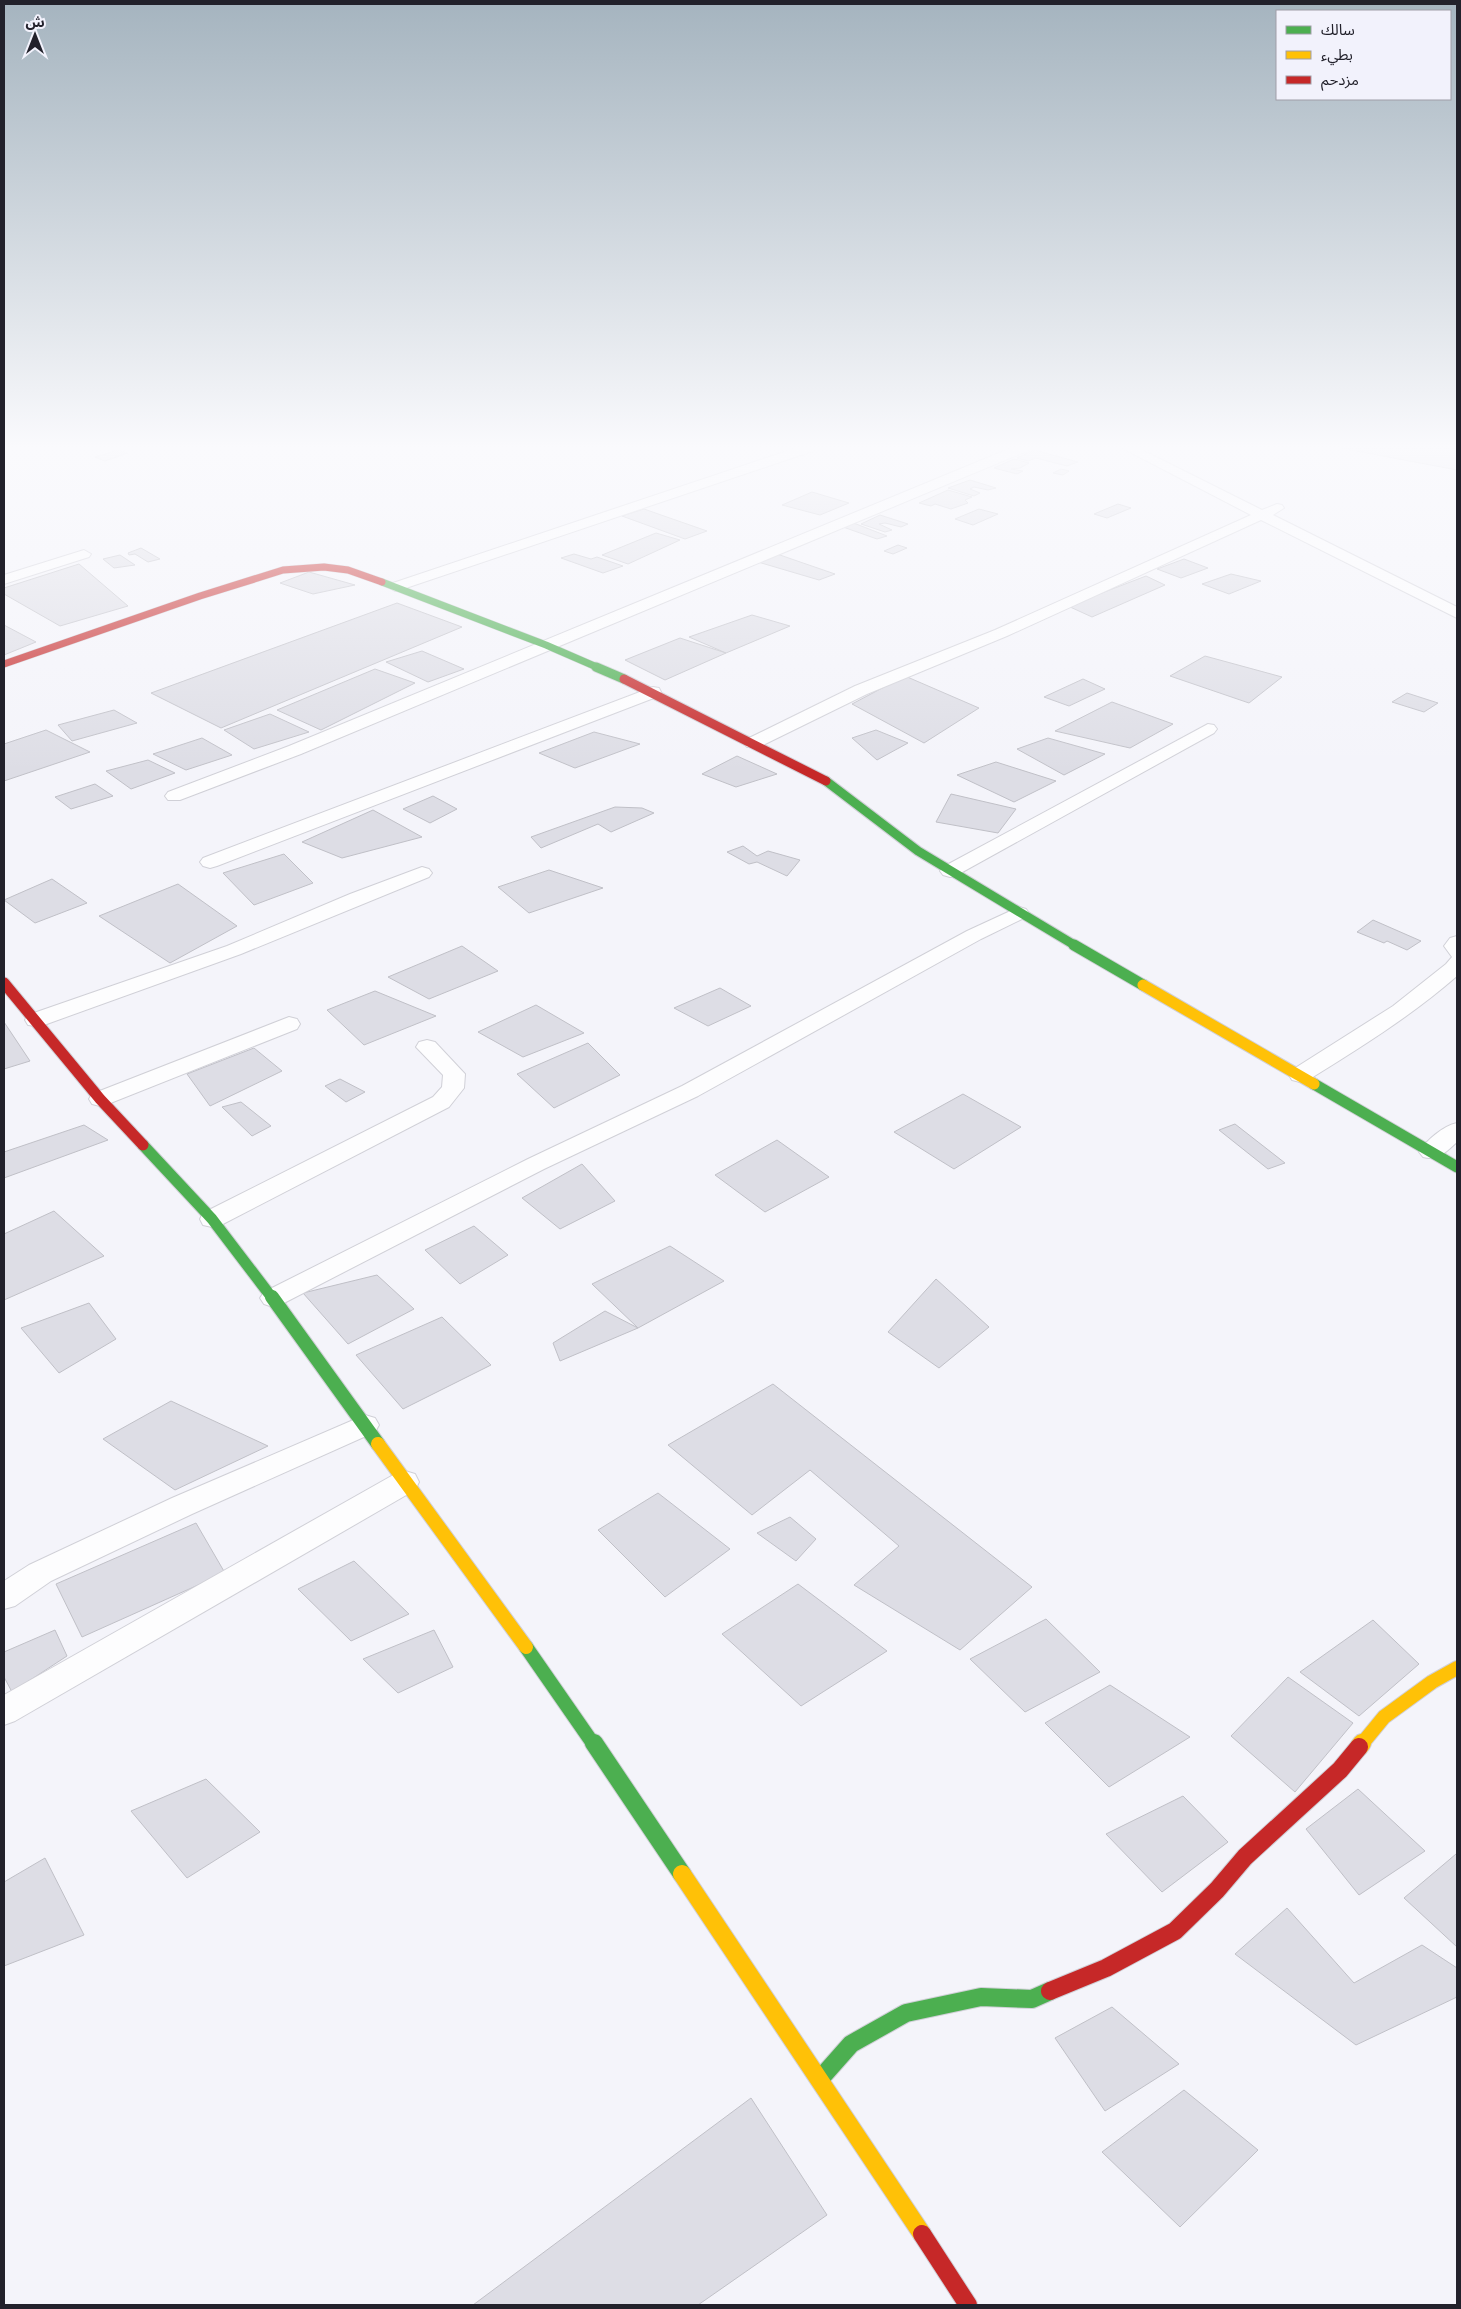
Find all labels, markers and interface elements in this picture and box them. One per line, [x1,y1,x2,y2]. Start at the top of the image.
north arrow [10,10,60,60]
legend [1276,10,1451,100]
text: ش [25,13,45,31]
text: سالك [1321,20,1355,39]
text: بطيء [1321,45,1353,66]
text: مزدحم [1321,70,1359,91]

